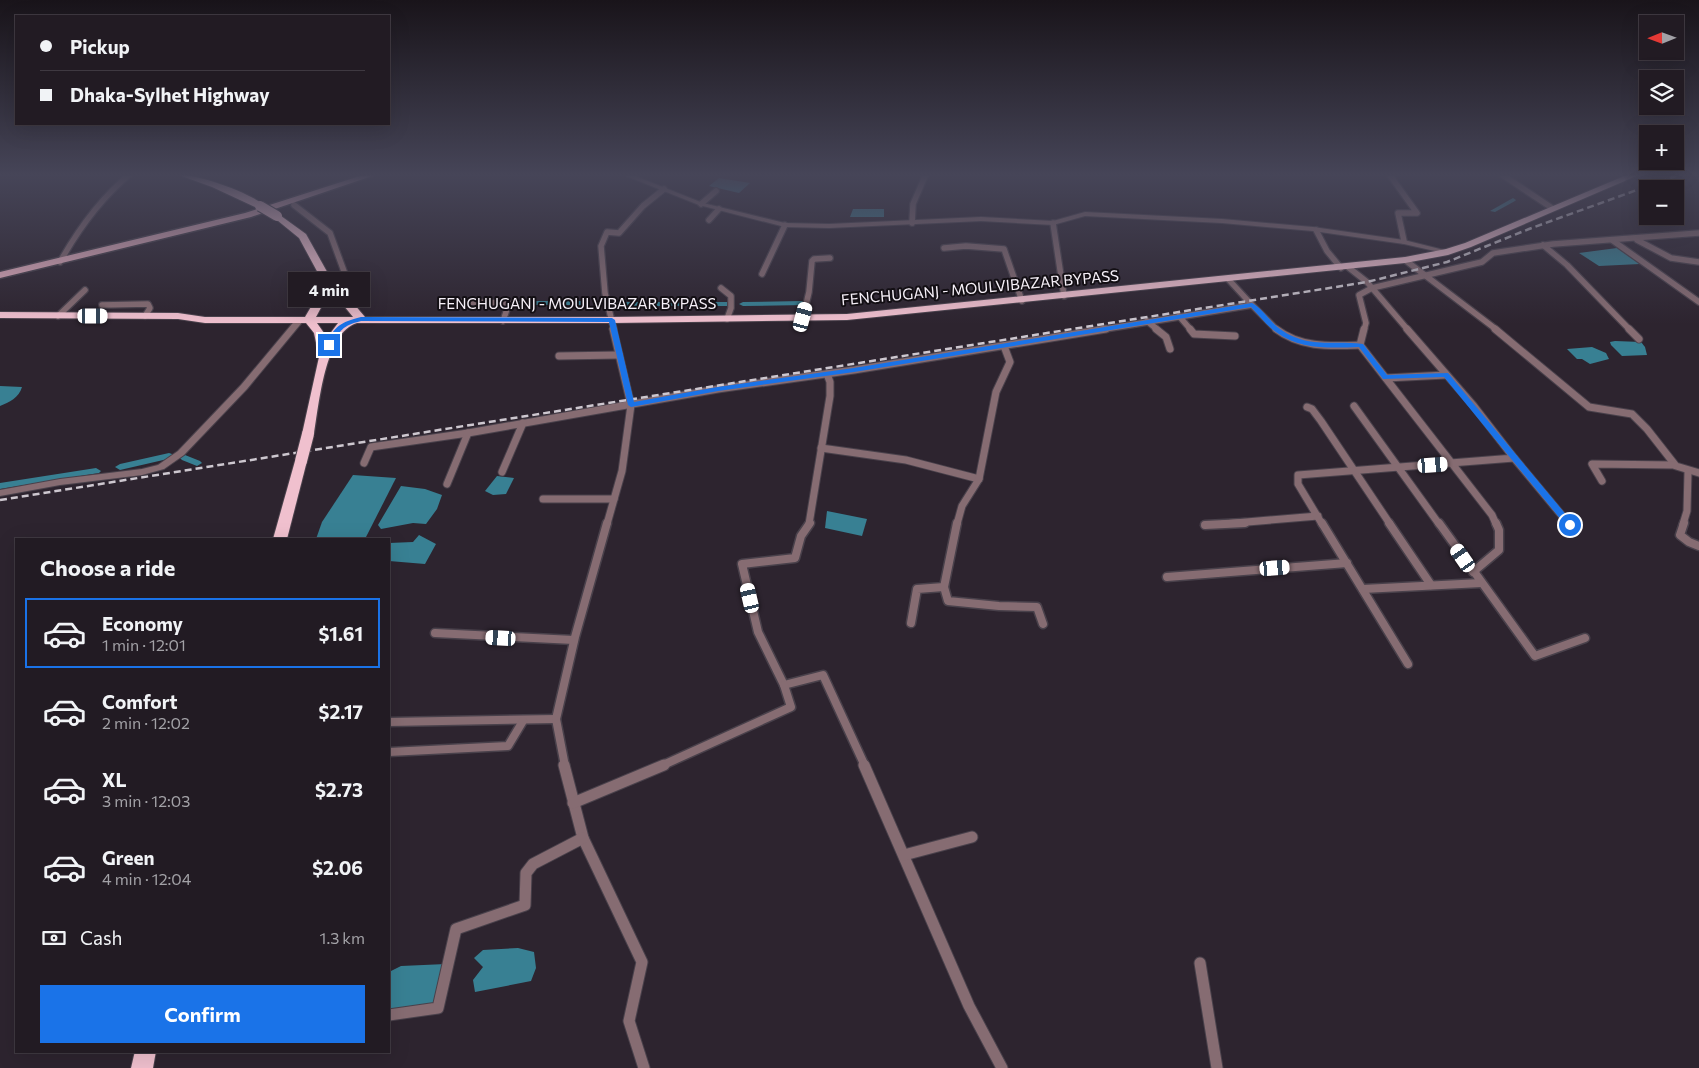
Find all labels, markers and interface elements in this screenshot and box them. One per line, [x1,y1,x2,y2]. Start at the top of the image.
north arrow [1639,15,1684,60]
map controls [1639,15,1684,225]
text: Pickup [70,35,130,58]
button: layers [1639,70,1684,115]
text: Dhaka-Sylhet Highway [70,83,270,106]
button: + [1639,125,1684,170]
button: − [1639,180,1684,225]
street label: FENCHUGANJ - MOULVIBAZAR BYPASS [840,266,1120,308]
callout: 4 min [288,272,370,308]
text: 4 min [309,280,349,299]
street label: FENCHUGANJ - MOULVIBAZAR BYPASS [438,294,717,312]
car [791,301,814,333]
car [78,309,108,324]
route end [318,334,340,356]
car [1417,456,1448,474]
route start [1559,514,1581,536]
car [1448,541,1477,575]
text: Choose a ride [40,554,175,581]
car [1259,559,1290,577]
car [739,582,760,614]
icon: car [42,611,87,656]
text: Economy [102,612,183,635]
text: $1.61 [318,622,363,645]
car [485,630,516,646]
text: 1 min · 12:01 [102,635,186,654]
icon: car [42,689,87,734]
text: Comfort [102,690,178,713]
text: $2.17 [319,700,363,723]
text: 2 min · 12:02 [102,713,190,732]
icon: car [42,767,87,812]
text: XL [102,768,127,791]
text: $2.73 [315,778,363,801]
text: 3 min · 12:03 [102,791,190,810]
icon: car [42,845,87,890]
text: Green [102,846,154,869]
text: $2.06 [312,856,363,879]
text: 4 min · 12:04 [102,869,191,888]
icon: cash [40,924,68,952]
text: Cash [80,926,122,949]
text: 1.3 km [320,928,365,947]
button: Confirm [40,985,365,1043]

